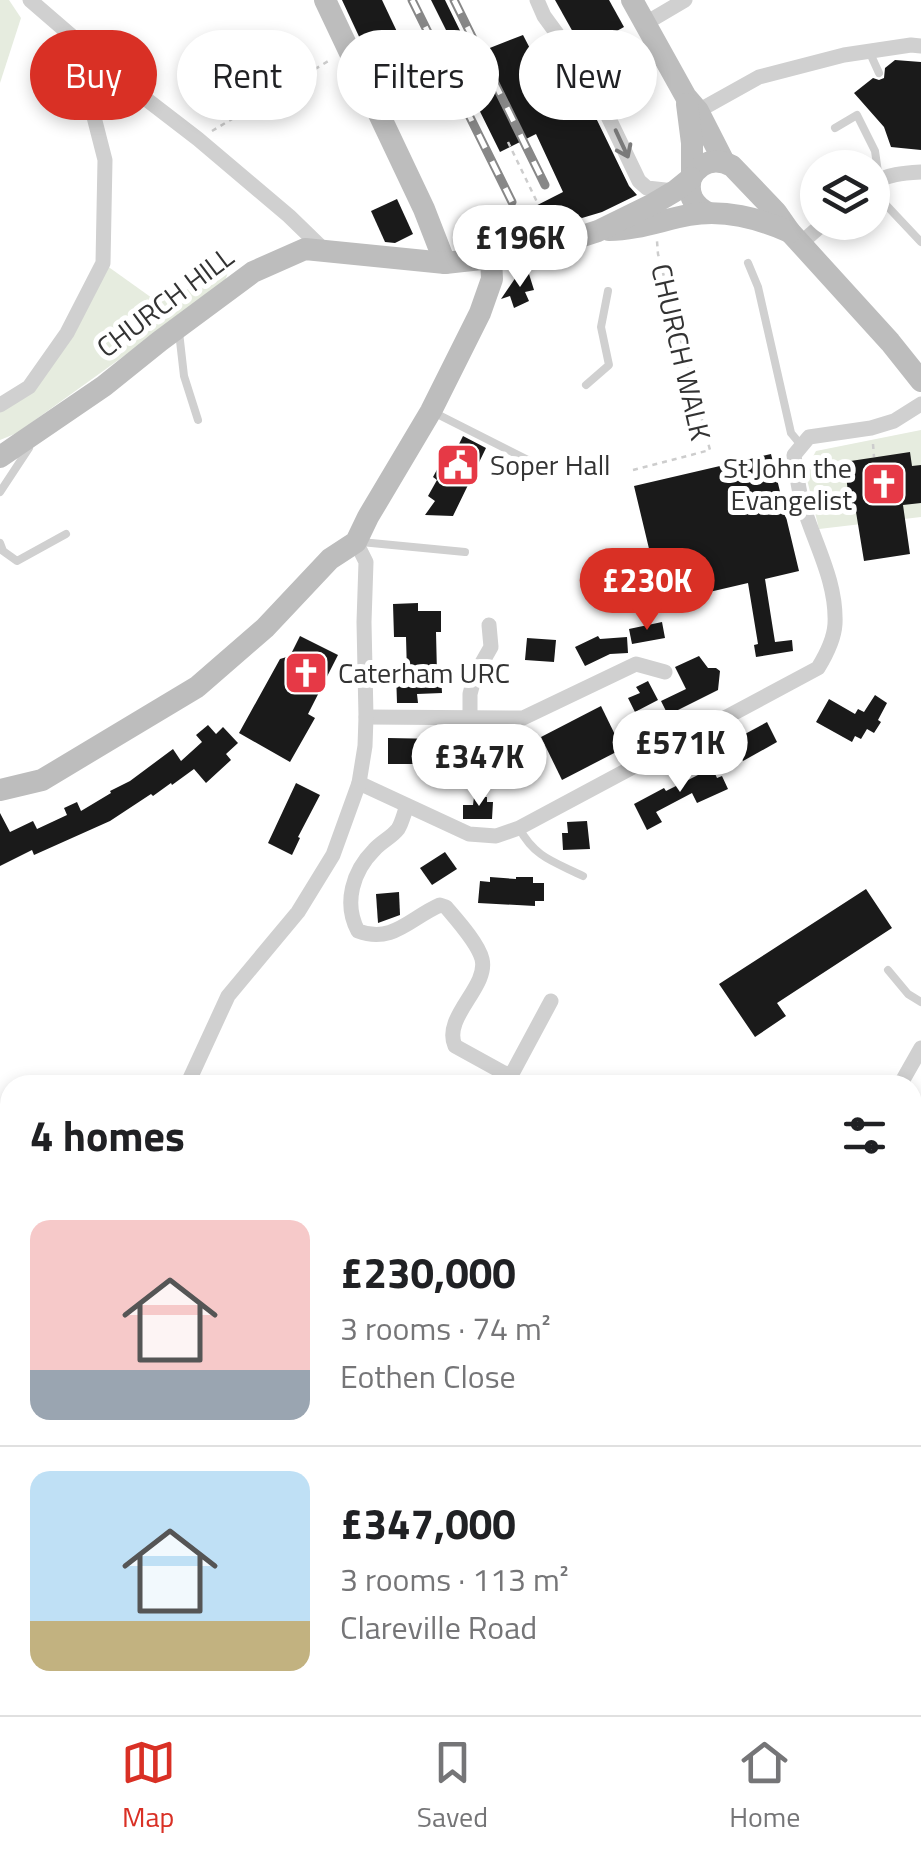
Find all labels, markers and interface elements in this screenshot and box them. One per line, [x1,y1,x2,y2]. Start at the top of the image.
chip: Buy [30,30,157,120]
chip: Rent [177,30,317,120]
chip: Filters [337,30,499,120]
chip: New [519,30,657,120]
one-way arrow [613,128,632,158]
map controls [800,150,890,240]
button: layers [800,150,890,240]
pin: £196K [450,205,590,290]
text: £196K [475,213,565,261]
street label: CHURCH HILL [87,235,243,368]
street label: CHURCH WALK [640,259,723,444]
public building icon: Soper Hall [435,442,481,488]
place label: Soper Hall [490,443,611,486]
place label: St John the Evangelist [723,446,852,521]
church icon: St John the Evangelist [861,461,907,507]
pin: £230K [577,548,717,633]
text: £230K [602,556,692,604]
church icon: Caterham URC [283,650,329,696]
place label: Caterham URC [338,651,510,694]
pin: £571K [610,710,750,795]
text: £571K [635,718,725,766]
pin: £347K [409,724,549,809]
text: £347K [434,732,524,780]
text: 4 homes [30,1103,185,1167]
icon: filters [837,1108,892,1163]
text: £230,000 [340,1240,516,1304]
icon: home [110,1260,230,1380]
text: 3 rooms · 74 m² [340,1304,551,1352]
text: Eothen Close [340,1352,516,1400]
text: £347,000 [340,1491,516,1555]
icon: home [110,1511,230,1631]
text: 3 rooms · 113 m² [340,1555,569,1603]
text: Clareville Road [340,1603,537,1651]
tab: Map [121,1735,176,1838]
tab: Saved [417,1735,488,1838]
tab: Home [729,1735,800,1838]

